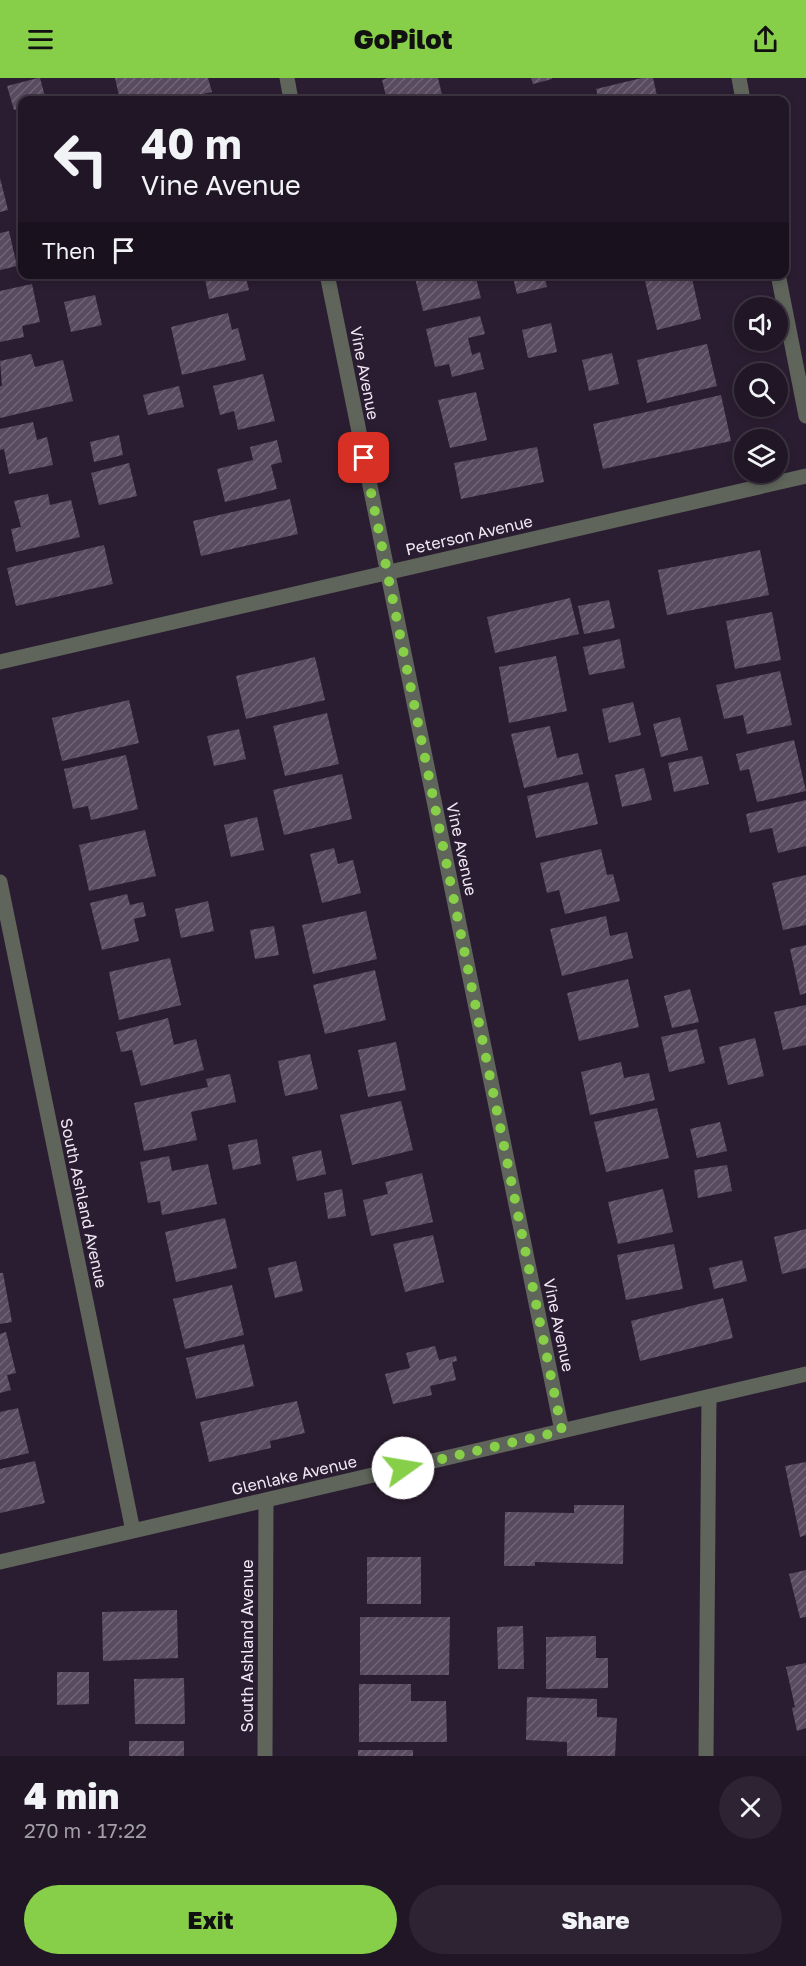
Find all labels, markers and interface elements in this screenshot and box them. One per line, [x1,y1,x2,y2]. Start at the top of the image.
icon: menu [24,23,57,56]
text: GoPilot [353,23,453,55]
icon: share [749,23,782,56]
text: 40 m [141,118,242,168]
icon: left [42,120,120,198]
text: Vine Avenue [141,169,301,201]
icon: arrive [107,234,140,267]
text: Then [42,237,95,264]
map controls [734,297,788,483]
button: sound [734,297,788,351]
street label: Vine Avenue [346,325,384,421]
button: search [734,363,788,417]
button: layers [734,429,788,483]
pin [338,432,389,483]
icon: arrive [347,441,380,474]
street label: Peterson Avenue [403,511,535,559]
street label: Vine Avenue [442,801,482,897]
street label: South Ashland Avenue [56,1116,112,1290]
street label: Vine Avenue [539,1277,579,1373]
position arrow [371,1436,435,1500]
street label: Glenlake Avenue [229,1451,359,1499]
street label: South Ashland Avenue [237,1559,257,1733]
text: 4 min [24,1774,119,1817]
button: close [719,1776,782,1839]
text: 270 m · 17:22 [24,1818,147,1842]
button: Exit [24,1885,397,1954]
button: Share [409,1885,782,1954]

